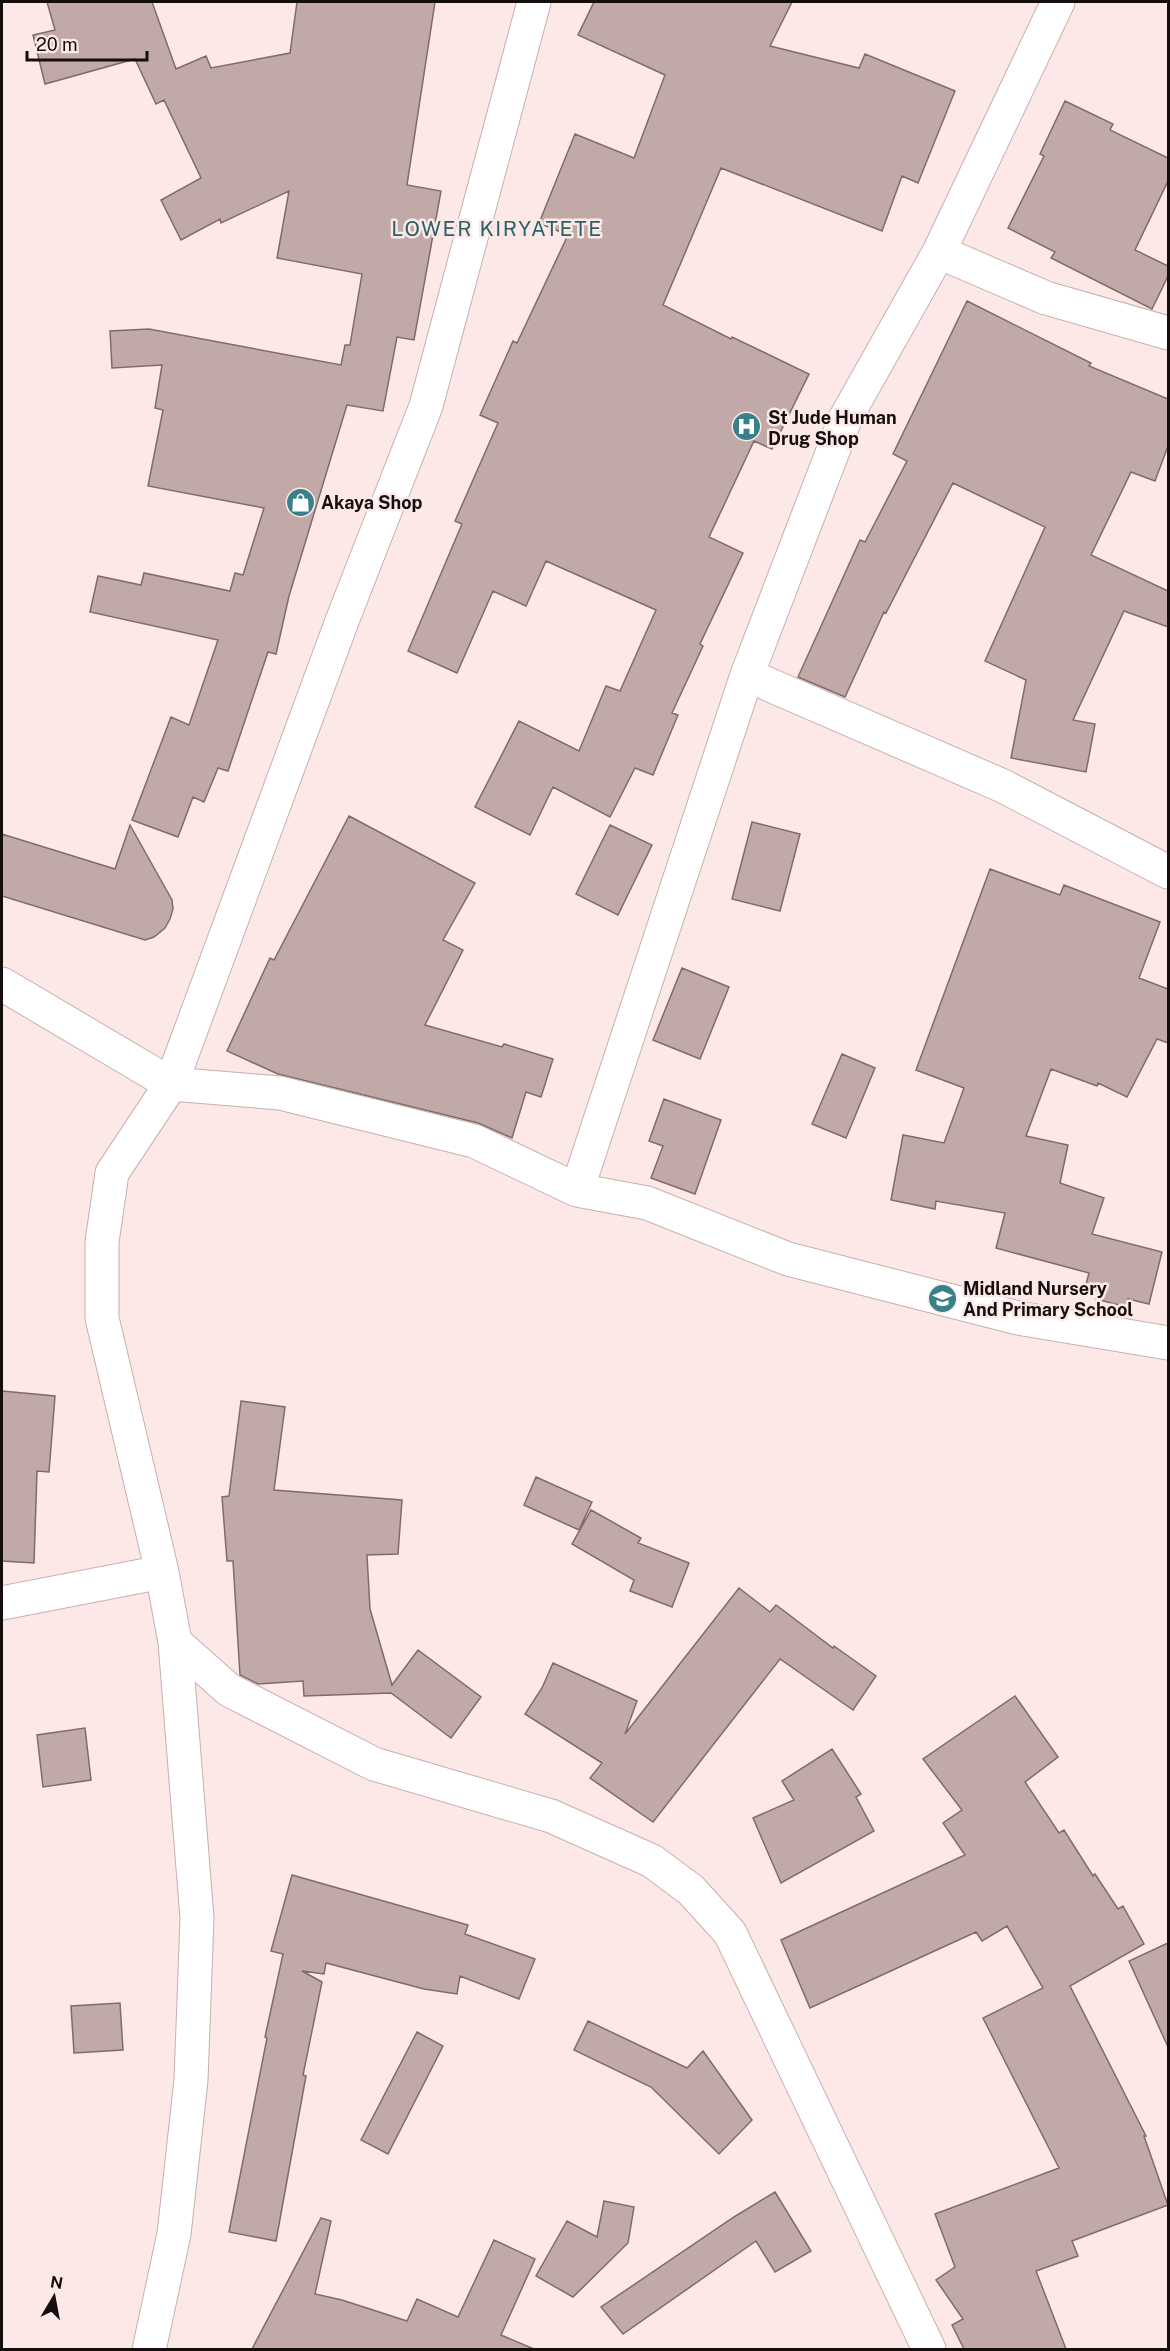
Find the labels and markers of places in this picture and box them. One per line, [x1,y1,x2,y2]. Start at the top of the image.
place label: St Jude Human Drug Shop [768,407,897,449]
hospital icon: St Jude Human Drug Shop [731,411,763,443]
shop icon: Akaya Shop [284,486,316,518]
place label: Akaya Shop [321,492,423,513]
place label: Midland Nursery And Primary School [963,1278,1133,1320]
school or university icon: Midland Nursery And Primary School [926,1282,958,1314]

